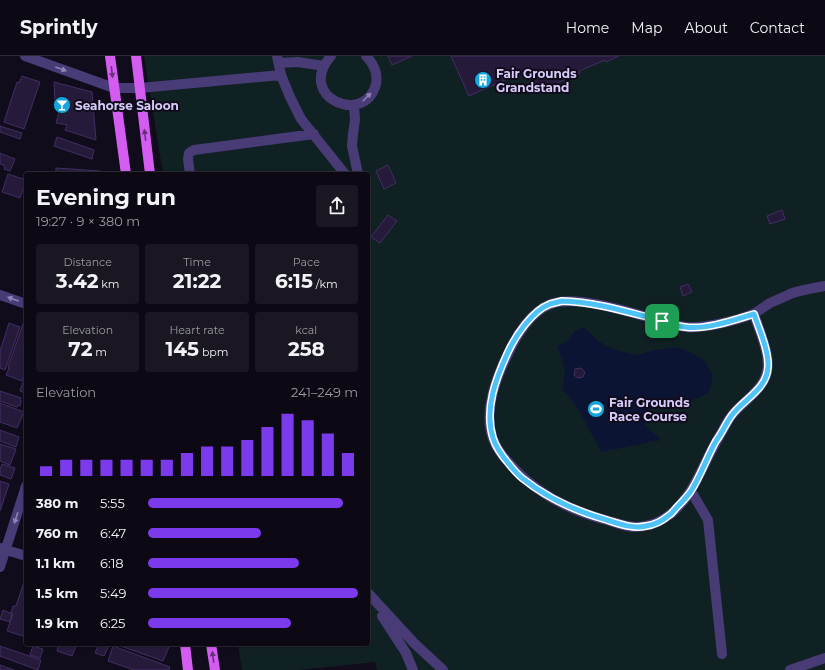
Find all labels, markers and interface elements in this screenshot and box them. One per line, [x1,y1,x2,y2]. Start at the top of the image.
text: Sprintly [20,16,98,39]
text: Home [566,19,609,37]
text: Map [631,19,662,37]
text: About [684,19,728,37]
text: Contact [750,19,805,37]
one-way arrow [109,66,115,78]
place label: Fair Grounds Grandstand [496,66,577,95]
one-way arrow [56,67,68,73]
building icon: Fair Grounds Grandstand [473,70,493,90]
one-way arrow [362,92,372,102]
bar icon: Seahorse Saloon [52,95,72,115]
place label: Seahorse Saloon [75,98,179,113]
one-way arrow [142,129,149,141]
text: Evening run [36,184,176,211]
button: share [316,185,358,227]
text: 19:27 · 9 × 380 m [36,213,140,229]
text: Distance [64,255,112,269]
text: Time [183,255,211,269]
text: Pace [293,255,320,269]
text: 3.42 [56,269,98,293]
text: 21:22 [173,269,221,293]
text: 6:15 [275,269,313,293]
text: km [98,277,120,291]
text: /km [313,277,338,291]
one-way arrow [7,296,19,302]
pin [645,304,679,338]
icon: arrive [651,310,673,332]
text: Elevation [62,323,113,337]
text: Heart rate [169,323,225,337]
text: kcal [295,323,317,337]
text: 72 [68,337,92,361]
text: 145 [165,337,199,361]
text: 258 [288,337,325,361]
text: m [92,345,107,359]
text: bpm [199,345,229,359]
text: Elevation [36,384,96,400]
text: 241–249 m [291,384,358,400]
place label: Fair Grounds Race Course [609,395,690,424]
sports icon: Fair Grounds Race Course [586,399,606,419]
text: 380 m [36,495,78,511]
text: 5:55 [100,495,125,511]
one-way arrow [13,512,19,524]
text: 760 m [36,525,78,541]
text: 6:47 [100,525,126,541]
text: 1.1 km [36,555,75,571]
text: 6:18 [100,555,124,571]
text: 1.5 km [36,585,78,601]
text: 5:49 [100,585,127,601]
text: 1.9 km [36,615,79,631]
text: 6:25 [100,615,125,631]
one-way arrow [210,651,216,663]

